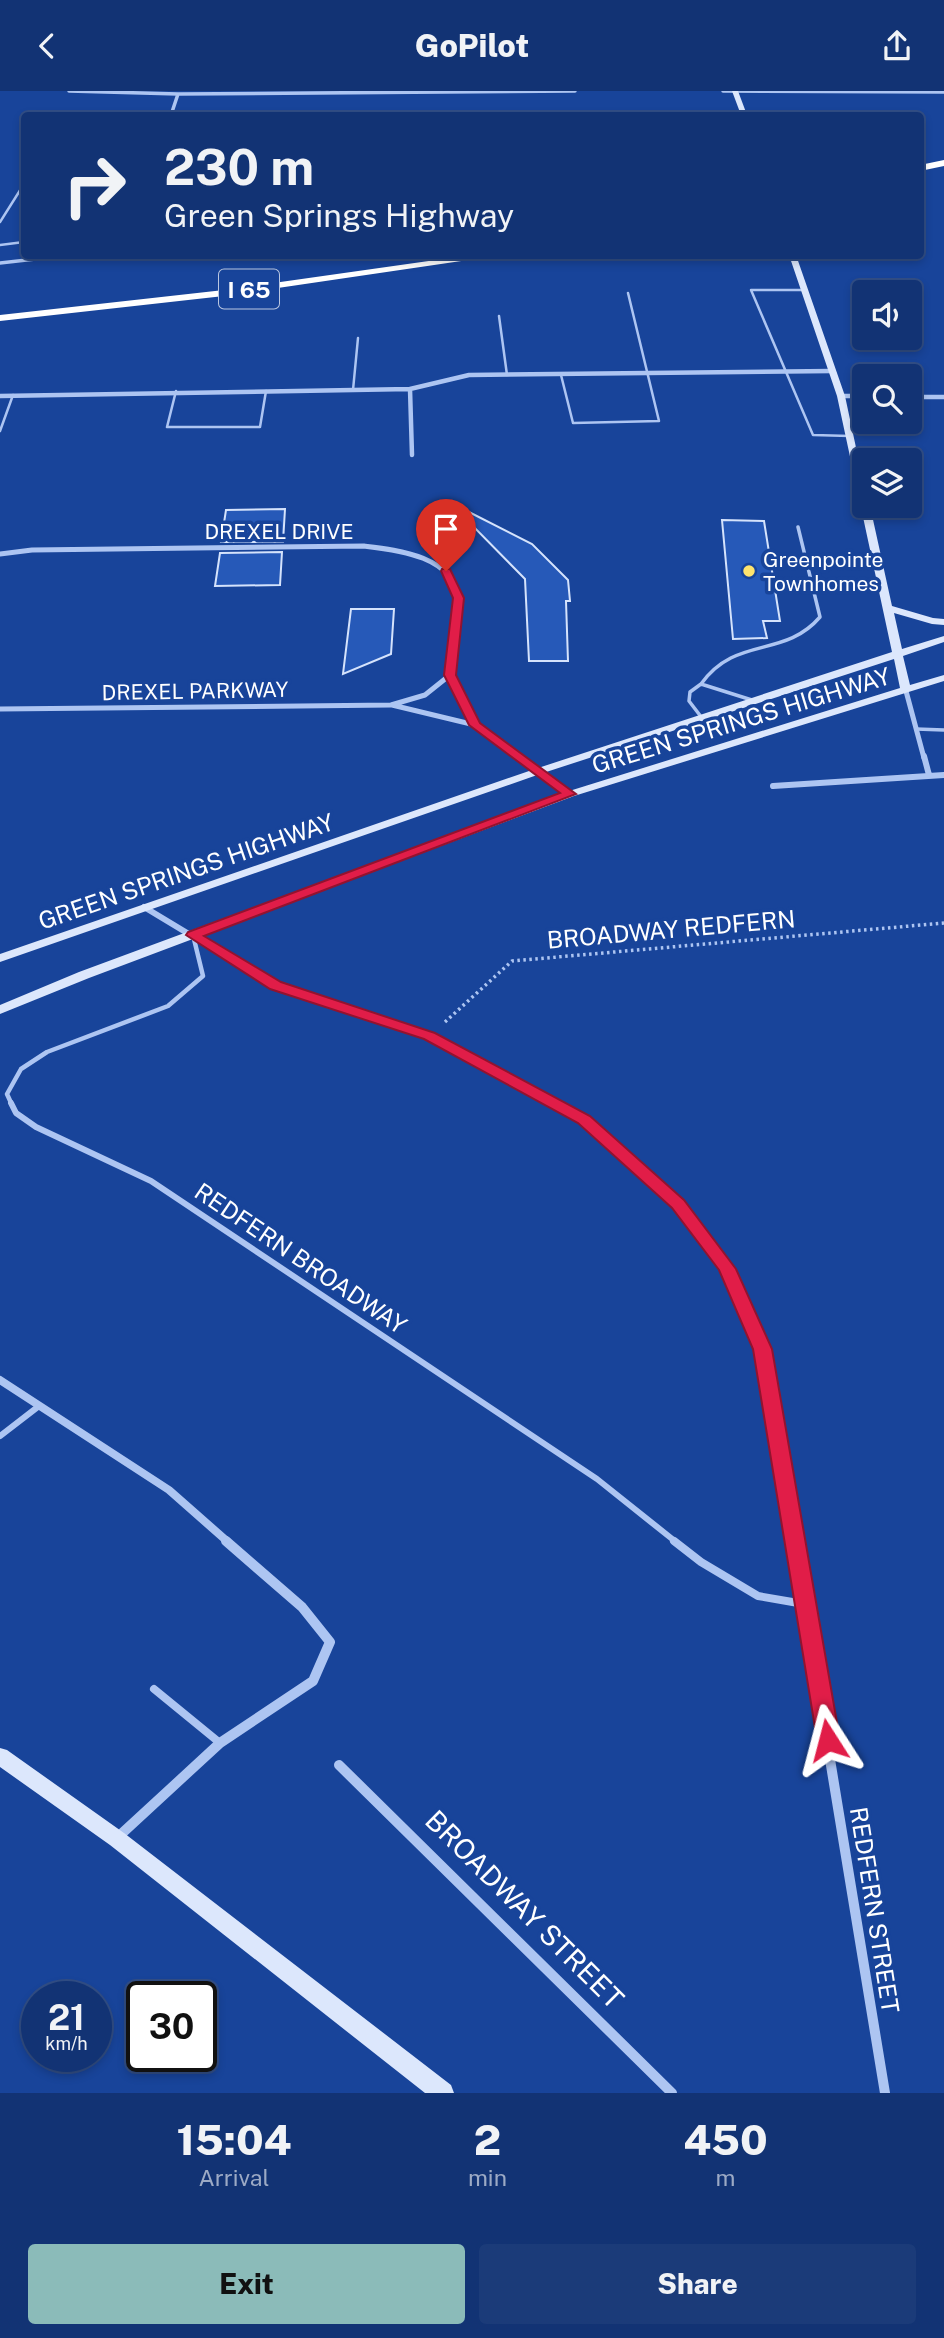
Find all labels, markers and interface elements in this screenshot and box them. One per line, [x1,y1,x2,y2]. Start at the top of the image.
icon: back [28,27,66,65]
text: GoPilot [415,27,529,64]
icon: share [878,27,916,65]
text: 230 m [164,138,314,196]
icon: right [49,140,140,231]
text: Green Springs Highway [164,197,514,234]
road number: I 65 [219,269,279,309]
map controls [852,280,922,518]
button: sound [852,280,922,350]
button: search [852,364,922,434]
button: layers [852,448,922,518]
pin [416,499,476,571]
icon: arrive [427,510,465,548]
street label: DREXEL DRIVE [205,519,353,544]
place label: Greenpointe Townhomes [763,547,884,596]
marker: Greenpointe Townhomes [741,563,757,579]
street label: GREEN SPRINGS HIGHWAY [588,661,894,779]
street label: DREXEL PARKWAY [102,677,289,705]
street label: GREEN SPRINGS HIGHWAY [35,807,338,935]
street label: BROADWAY REDFERN [546,904,796,954]
street label: REDFERN BROADWAY [190,1177,413,1340]
position arrow [791,1703,865,1777]
street label: BROADWAY STREET [419,1803,631,2015]
street label: REDFERN STREET [845,1805,905,2015]
speed limit sign: 30 [126,1981,217,2072]
text: 21 [48,1997,85,2038]
text: km/h [45,2033,88,2054]
text: 15:04 [176,2115,292,2164]
text: 2 [474,2115,501,2164]
text: 450 [683,2115,768,2164]
text: Arrival [198,2164,269,2191]
text: min [468,2164,507,2191]
text: m [716,2164,735,2191]
button: Exit [28,2244,465,2324]
button: Share [479,2244,916,2324]

